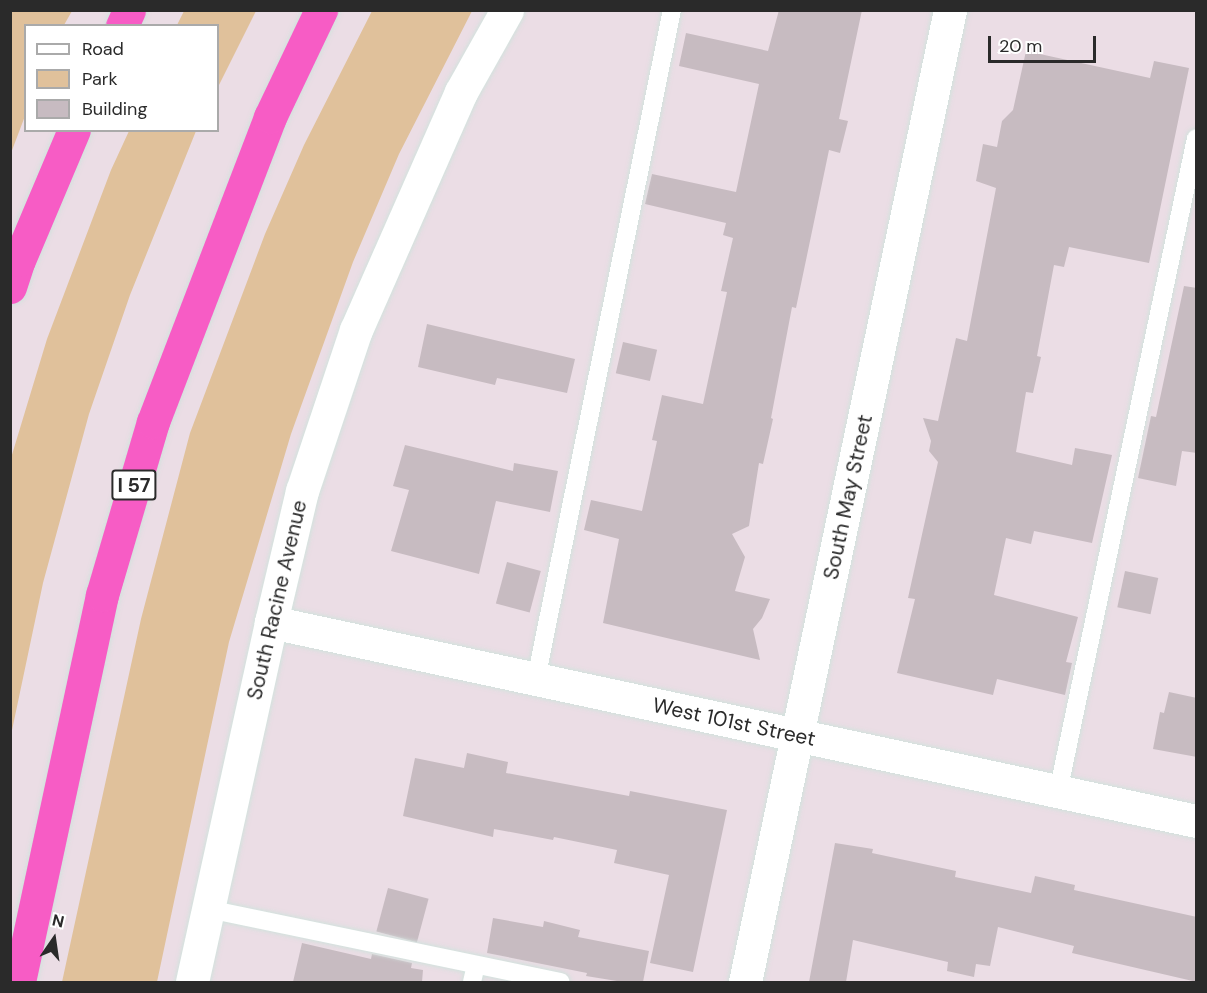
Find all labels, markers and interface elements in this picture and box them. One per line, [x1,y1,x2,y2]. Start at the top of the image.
legend [24,24,219,132]
scale bar [991,24,1099,62]
text: 20 m [999,34,1042,58]
text: Road [82,37,124,61]
text: Park [82,67,118,91]
text: Building [82,97,147,121]
street label: South May Street [818,412,878,582]
road number: I 57 [110,468,158,502]
street label: South Racine Avenue [242,498,312,702]
street label: West 101st Street [650,692,818,752]
north arrow [24,909,84,969]
text: N [50,909,66,933]

